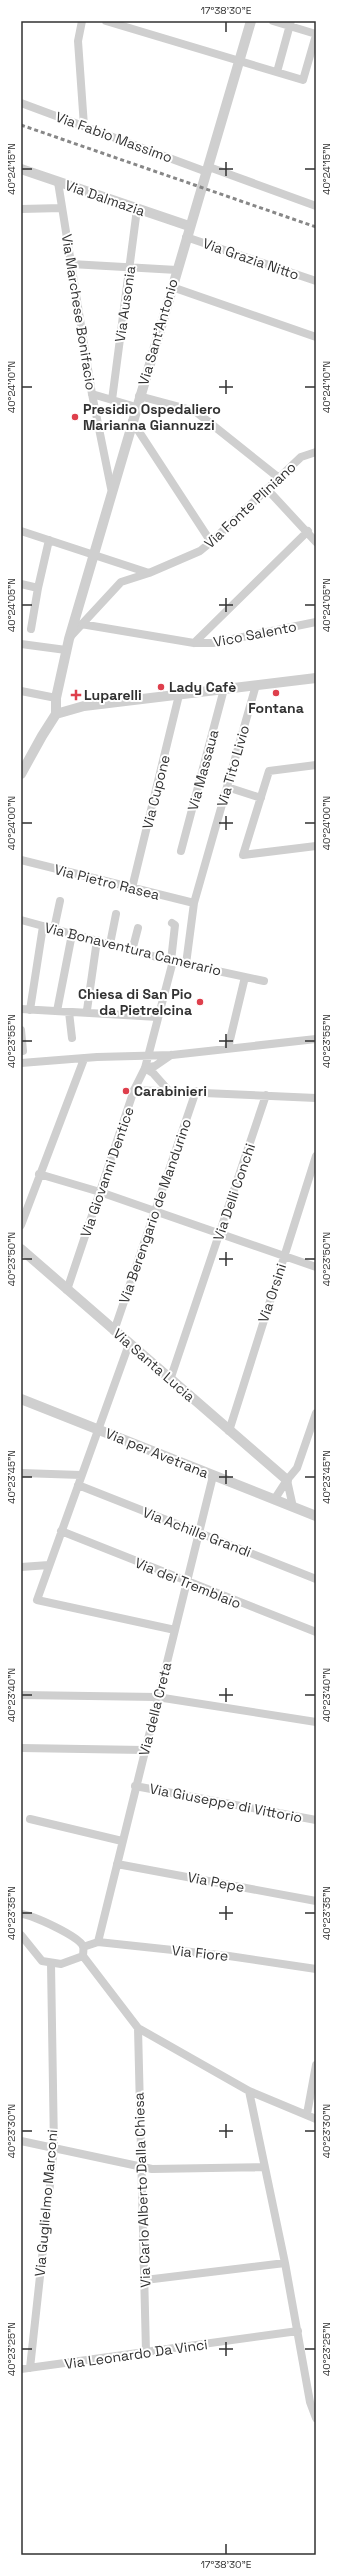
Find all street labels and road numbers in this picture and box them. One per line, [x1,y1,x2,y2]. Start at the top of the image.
street label: Via Fabio Massimo [53,108,175,166]
street label: Via Dalmazia [63,176,147,220]
street label: Via Marchese Bonifacio [58,233,100,391]
street label: Via Grazia Nitto [200,234,302,284]
street label: Via Ausonia [111,265,139,343]
street label: Via Sant'Antonio [134,277,182,387]
street label: Via Fonte Pliniano [200,458,300,552]
street label: Vico Salento [212,617,298,651]
street label: Via Tito Livio [213,723,253,809]
street label: Via Massaua [184,728,222,812]
street label: Via Cupone [138,753,174,831]
street label: Via Pietro Rasea [52,860,162,904]
street label: Via Bonaventura Camerario [43,918,223,980]
street label: Via Giovanni Dentice [76,1104,138,1240]
street label: Via Berengario de Mandurino [115,1116,195,1306]
street label: Via Delli Conchi [209,1141,259,1243]
street label: Via Orsini [254,1261,290,1325]
street label: Via Santa Lucia [109,1324,199,1406]
street label: Via per Avetrana [103,1424,211,1482]
street label: Via Achille Grandi [140,1503,254,1561]
street label: Via dei Tremblaio [132,1554,244,1612]
street label: Via della Creta [135,1660,175,1758]
street label: Via Giuseppe di Vittorio [148,1779,304,1827]
street label: Via Pepe [186,1868,246,1896]
street label: Via Fiore [171,1941,229,1965]
street label: Via Carlo Alberto Dalla Chiesa [130,2092,154,2288]
street label: Via Guglielmo Marconi [31,2129,61,2277]
street label: Via Leonardo Da Vinci [63,2335,209,2373]

